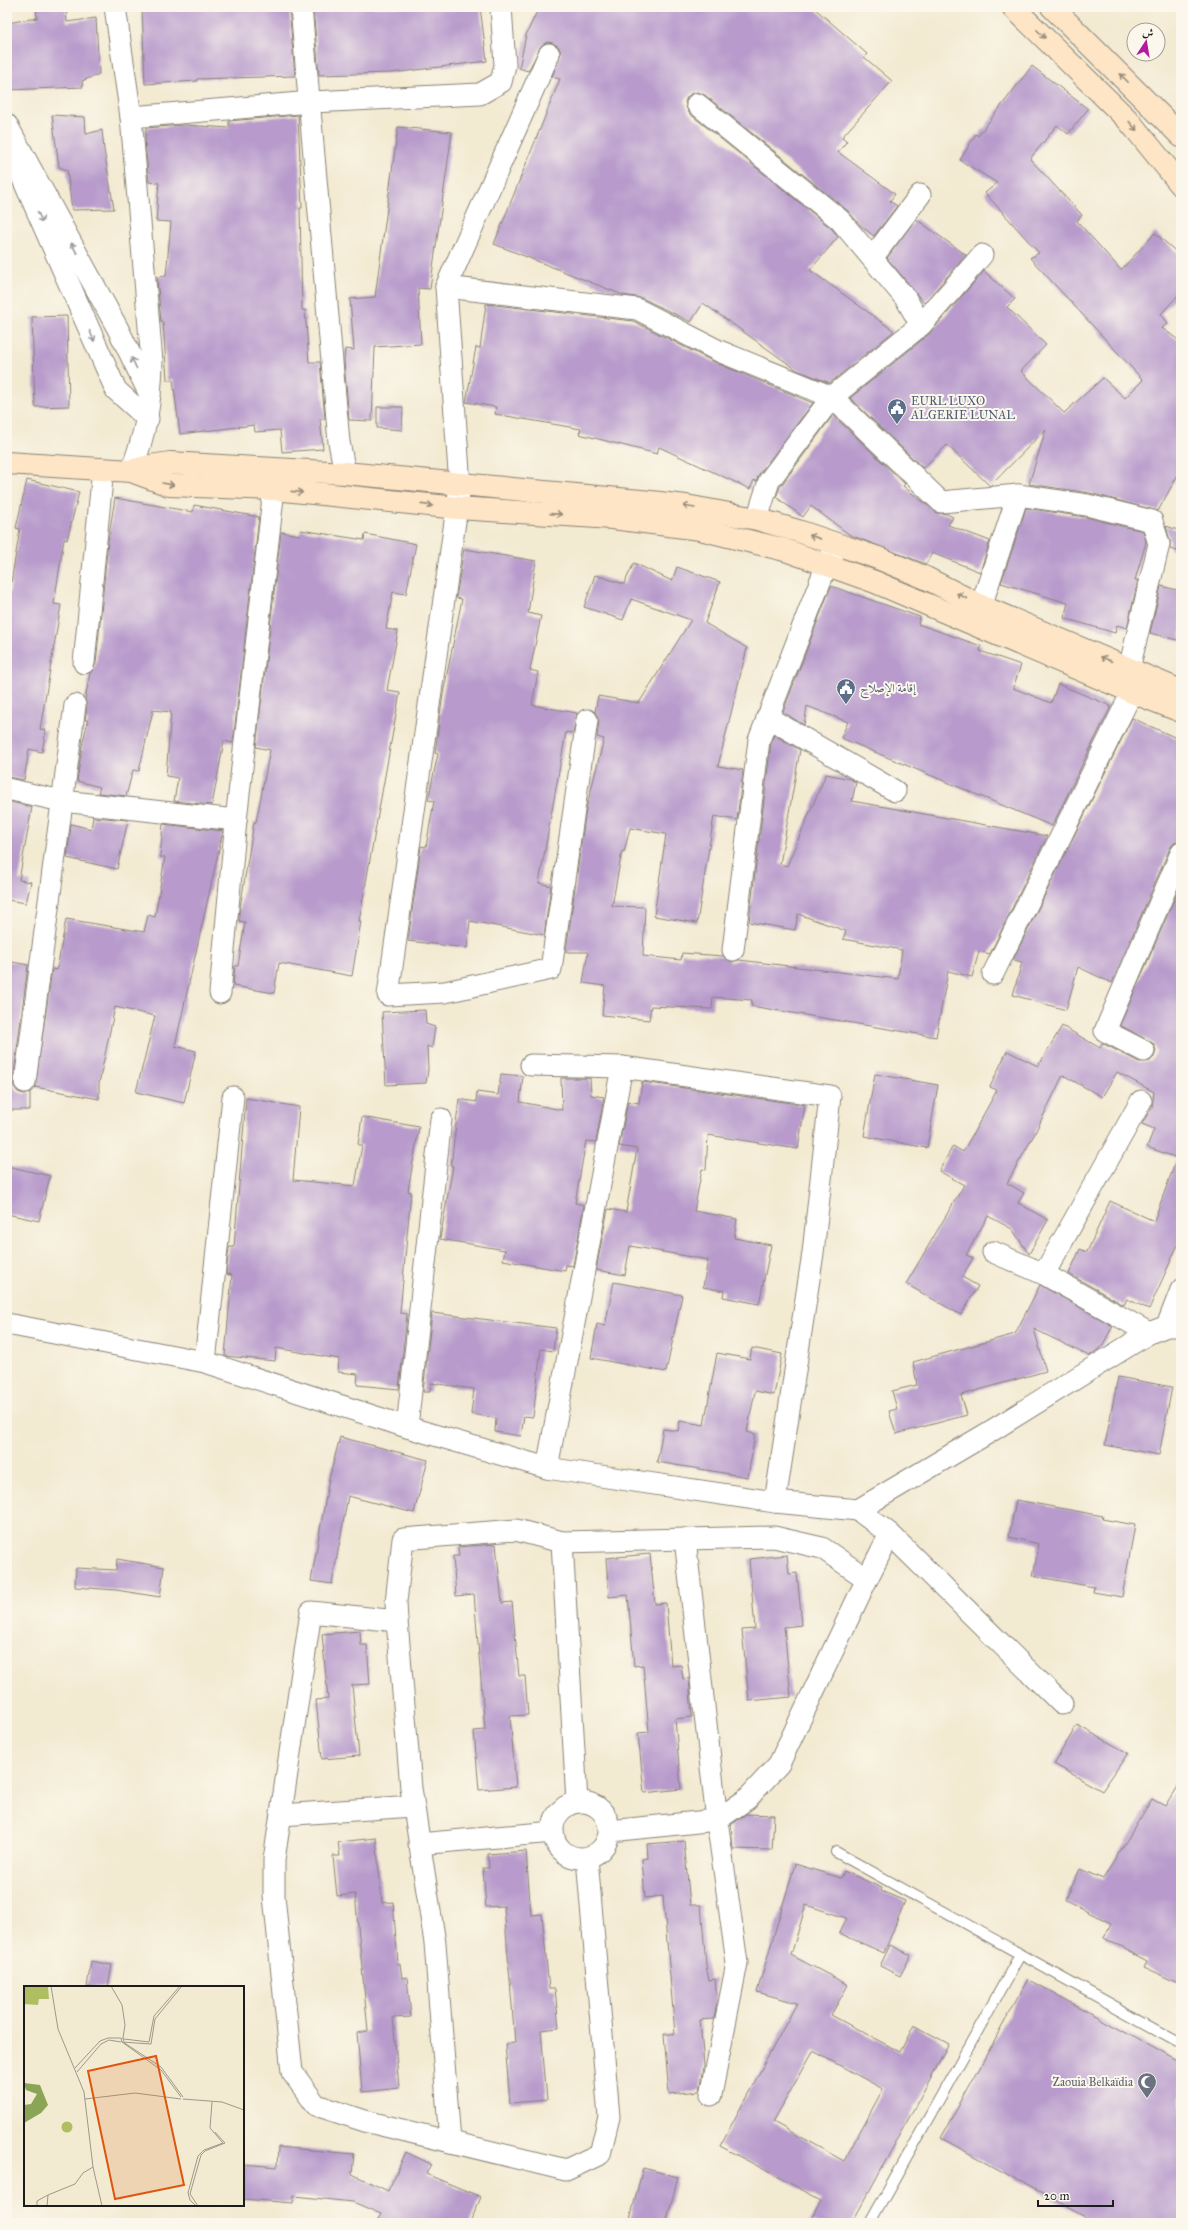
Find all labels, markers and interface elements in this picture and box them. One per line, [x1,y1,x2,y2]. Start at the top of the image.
north arrow [1126,22,1166,62]
text: ش [1141,25,1155,40]
one-way arrow [1036,29,1046,39]
one-way arrow [1119,73,1129,83]
one-way arrow [1129,121,1138,131]
one-way arrow [37,210,44,222]
one-way arrow [70,242,77,254]
one-way arrow [89,329,96,341]
one-way arrow [130,357,137,369]
place label: EURL LUXO ALGERIE LUNAL [910,394,1015,422]
public building icon: EURL LUXO ALGERIE LUNAL [886,397,908,425]
one-way arrow [161,480,174,488]
one-way arrow [290,488,303,496]
one-way arrow [420,501,433,509]
one-way arrow [683,503,696,511]
one-way arrow [549,511,562,518]
one-way arrow [810,532,822,540]
one-way arrow [956,592,968,599]
one-way arrow [1101,655,1113,663]
public building icon: إقامة الإصلاح [835,677,857,705]
place label: إقامة الإصلاح [860,681,917,699]
inset map [24,1986,244,2206]
mosque icon: Zaouia Belkaïdia [1136,2071,1158,2099]
place label: Zaouia Belkaïdia [1052,2075,1134,2089]
scale bar [1038,2182,1113,2208]
text: 20 m [1044,2189,1070,2203]

